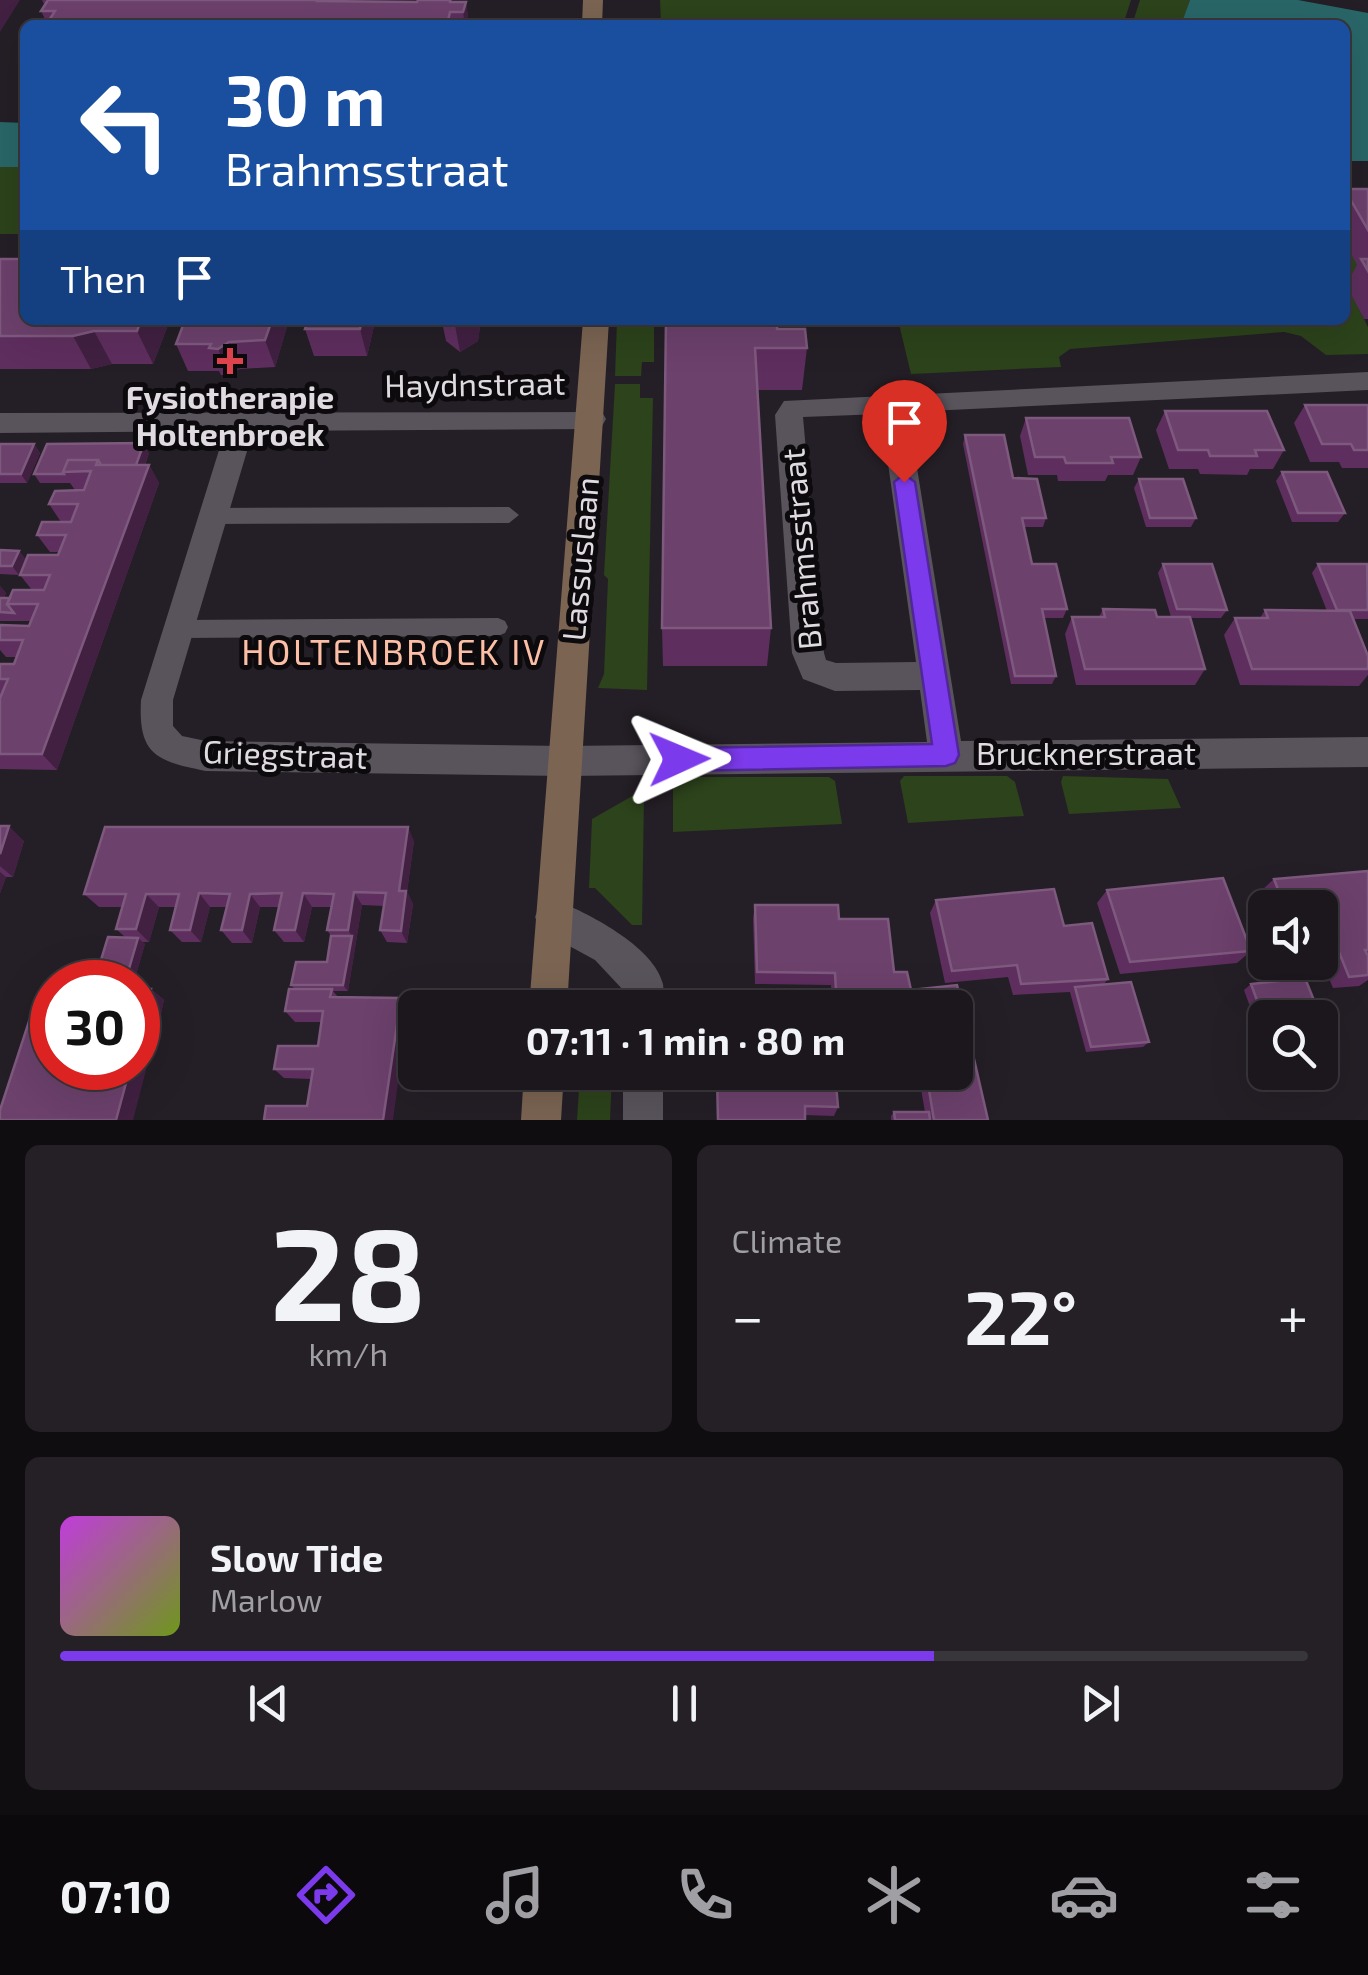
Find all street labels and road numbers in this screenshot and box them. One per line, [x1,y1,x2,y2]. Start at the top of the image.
street label: Haydnstraat [384,362,566,404]
street label: Brahmsstraat [772,447,828,651]
street label: Lassuslaan [553,475,605,642]
street label: Griegstraat [202,731,368,775]
street label: Brucknerstraat [976,733,1196,771]

